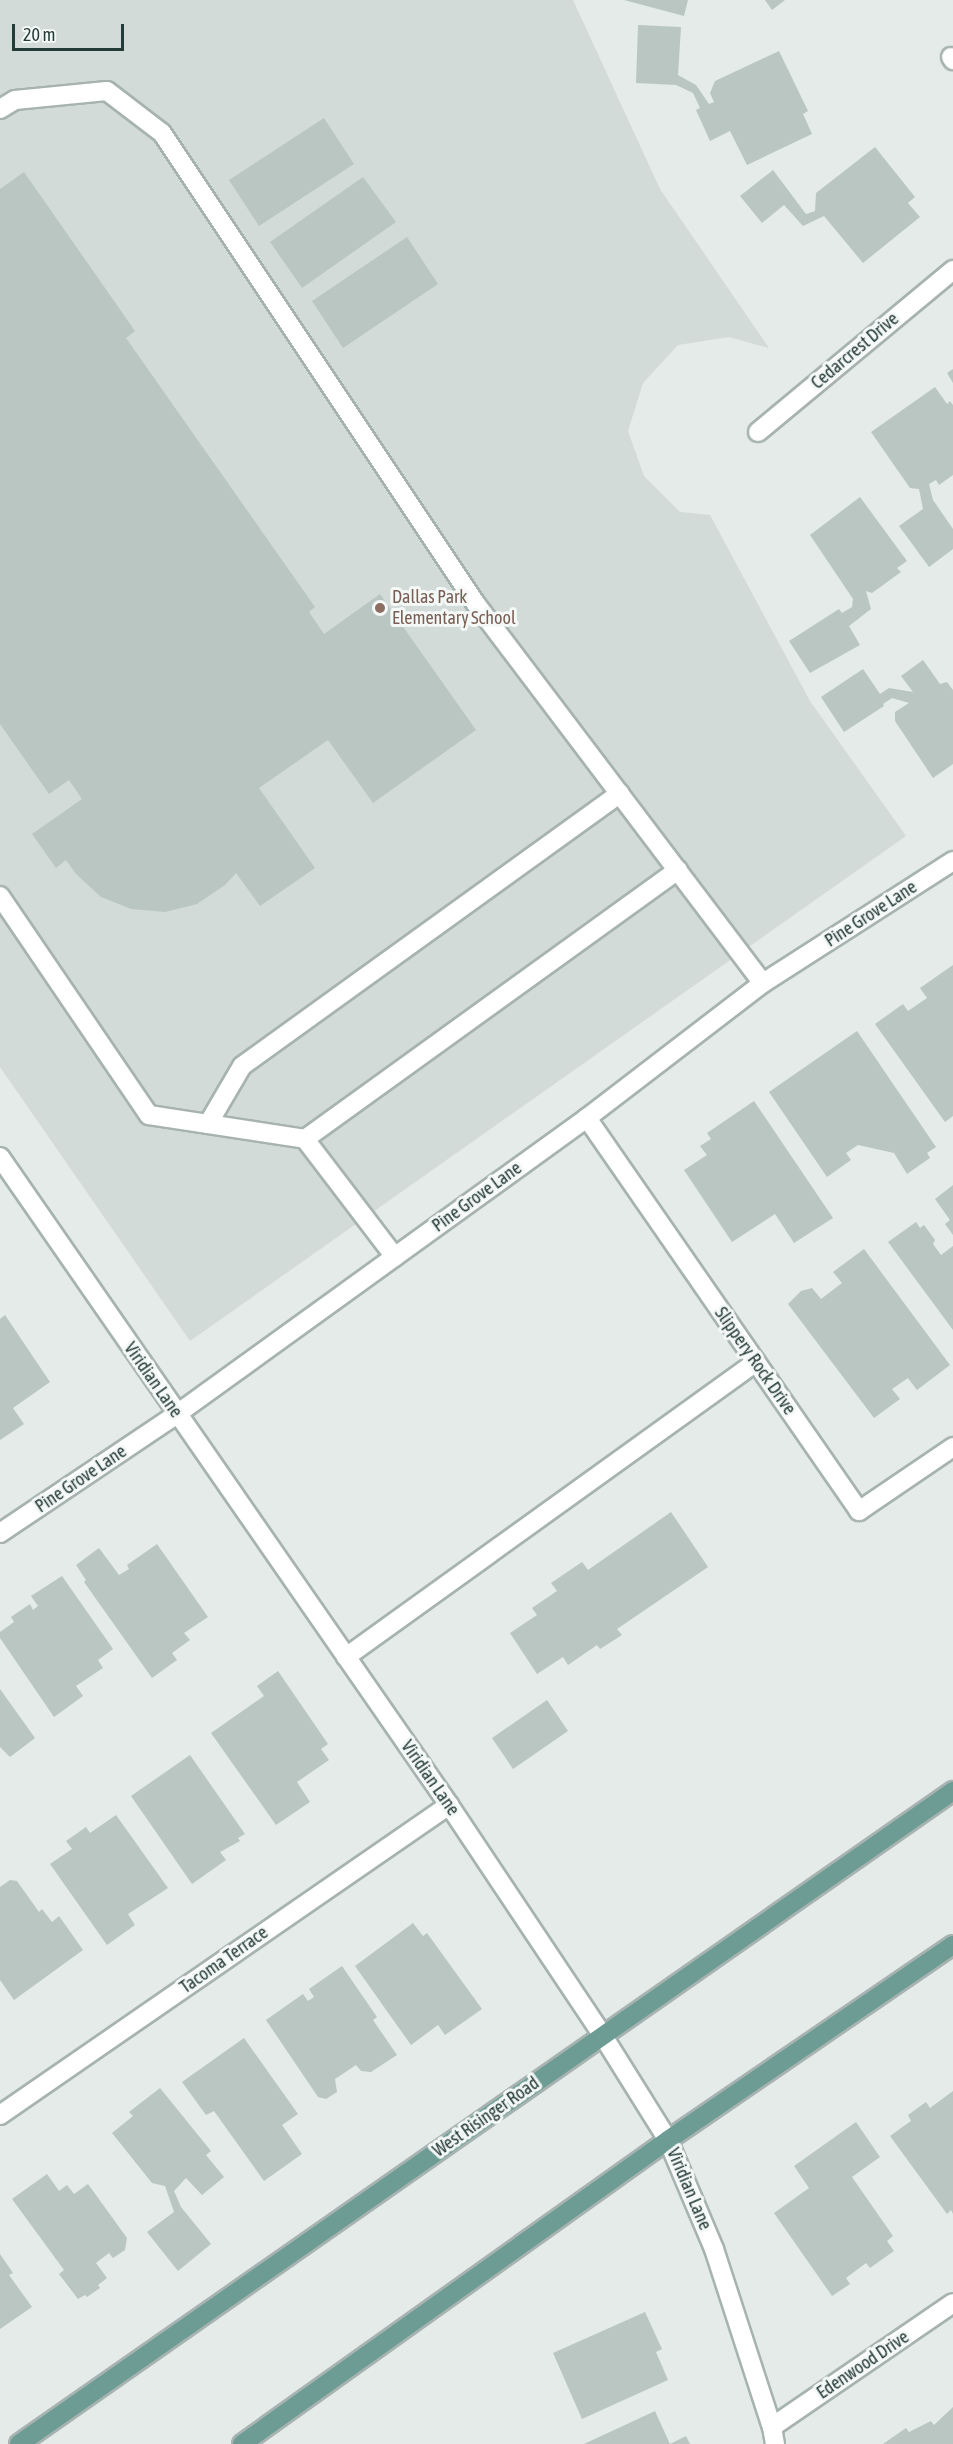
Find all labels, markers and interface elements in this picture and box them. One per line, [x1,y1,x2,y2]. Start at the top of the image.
scale bar [15,12,128,50]
text: 20 m [23,24,55,45]
street label: Cedarcrest Drive [807,308,903,394]
place label: Dallas Park Elementary School [392,587,516,630]
marker: Dallas Park Elementary School [373,601,387,615]
street label: Pine Grove Lane [821,876,921,952]
street label: Pine Grove Lane [428,1157,526,1237]
street label: Slippery Rock Drive [710,1303,800,1419]
street label: Viridian Lane [119,1338,187,1422]
street label: Pine Grove Lane [31,1441,131,1517]
street label: Viridian Lane [396,1736,464,1820]
street label: Tacoma Terrace [176,1922,272,1998]
street label: West Risinger Road [429,2072,543,2162]
street label: Viridian Lane [662,2145,716,2233]
street label: Edenwood Drive [813,2326,913,2404]

